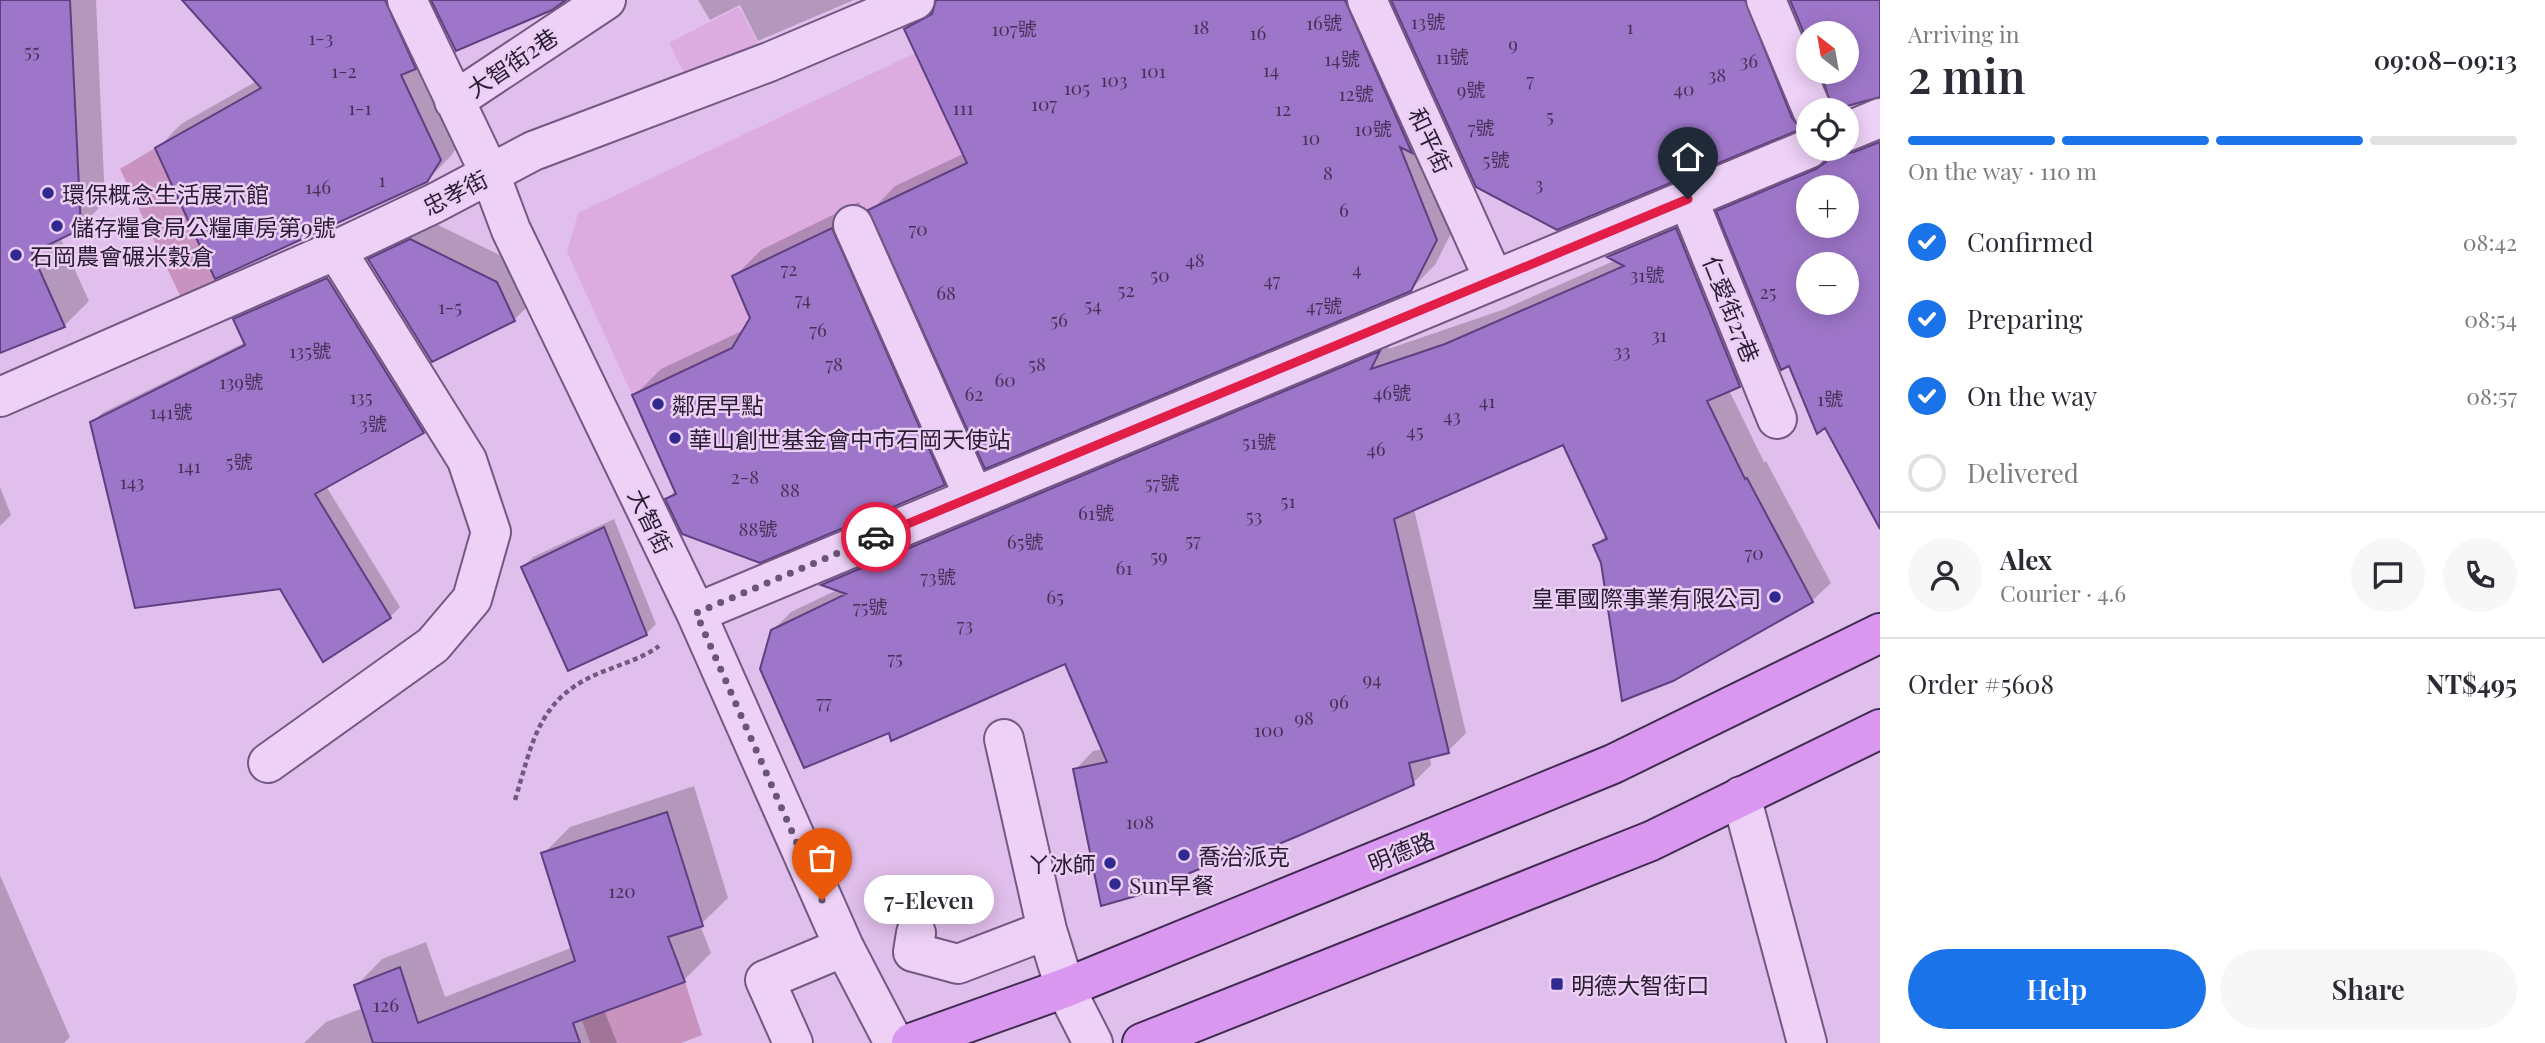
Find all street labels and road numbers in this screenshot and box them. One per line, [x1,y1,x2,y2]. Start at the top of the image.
street label: 大智街2巷 [461,20,563,104]
street label: 和平街 [1402,102,1460,178]
street label: 忠孝街 [417,163,493,221]
street label: 仁愛街27巷 [1697,251,1767,367]
street label: 大智街 [622,483,680,559]
street label: 明德路 [1363,824,1439,878]

